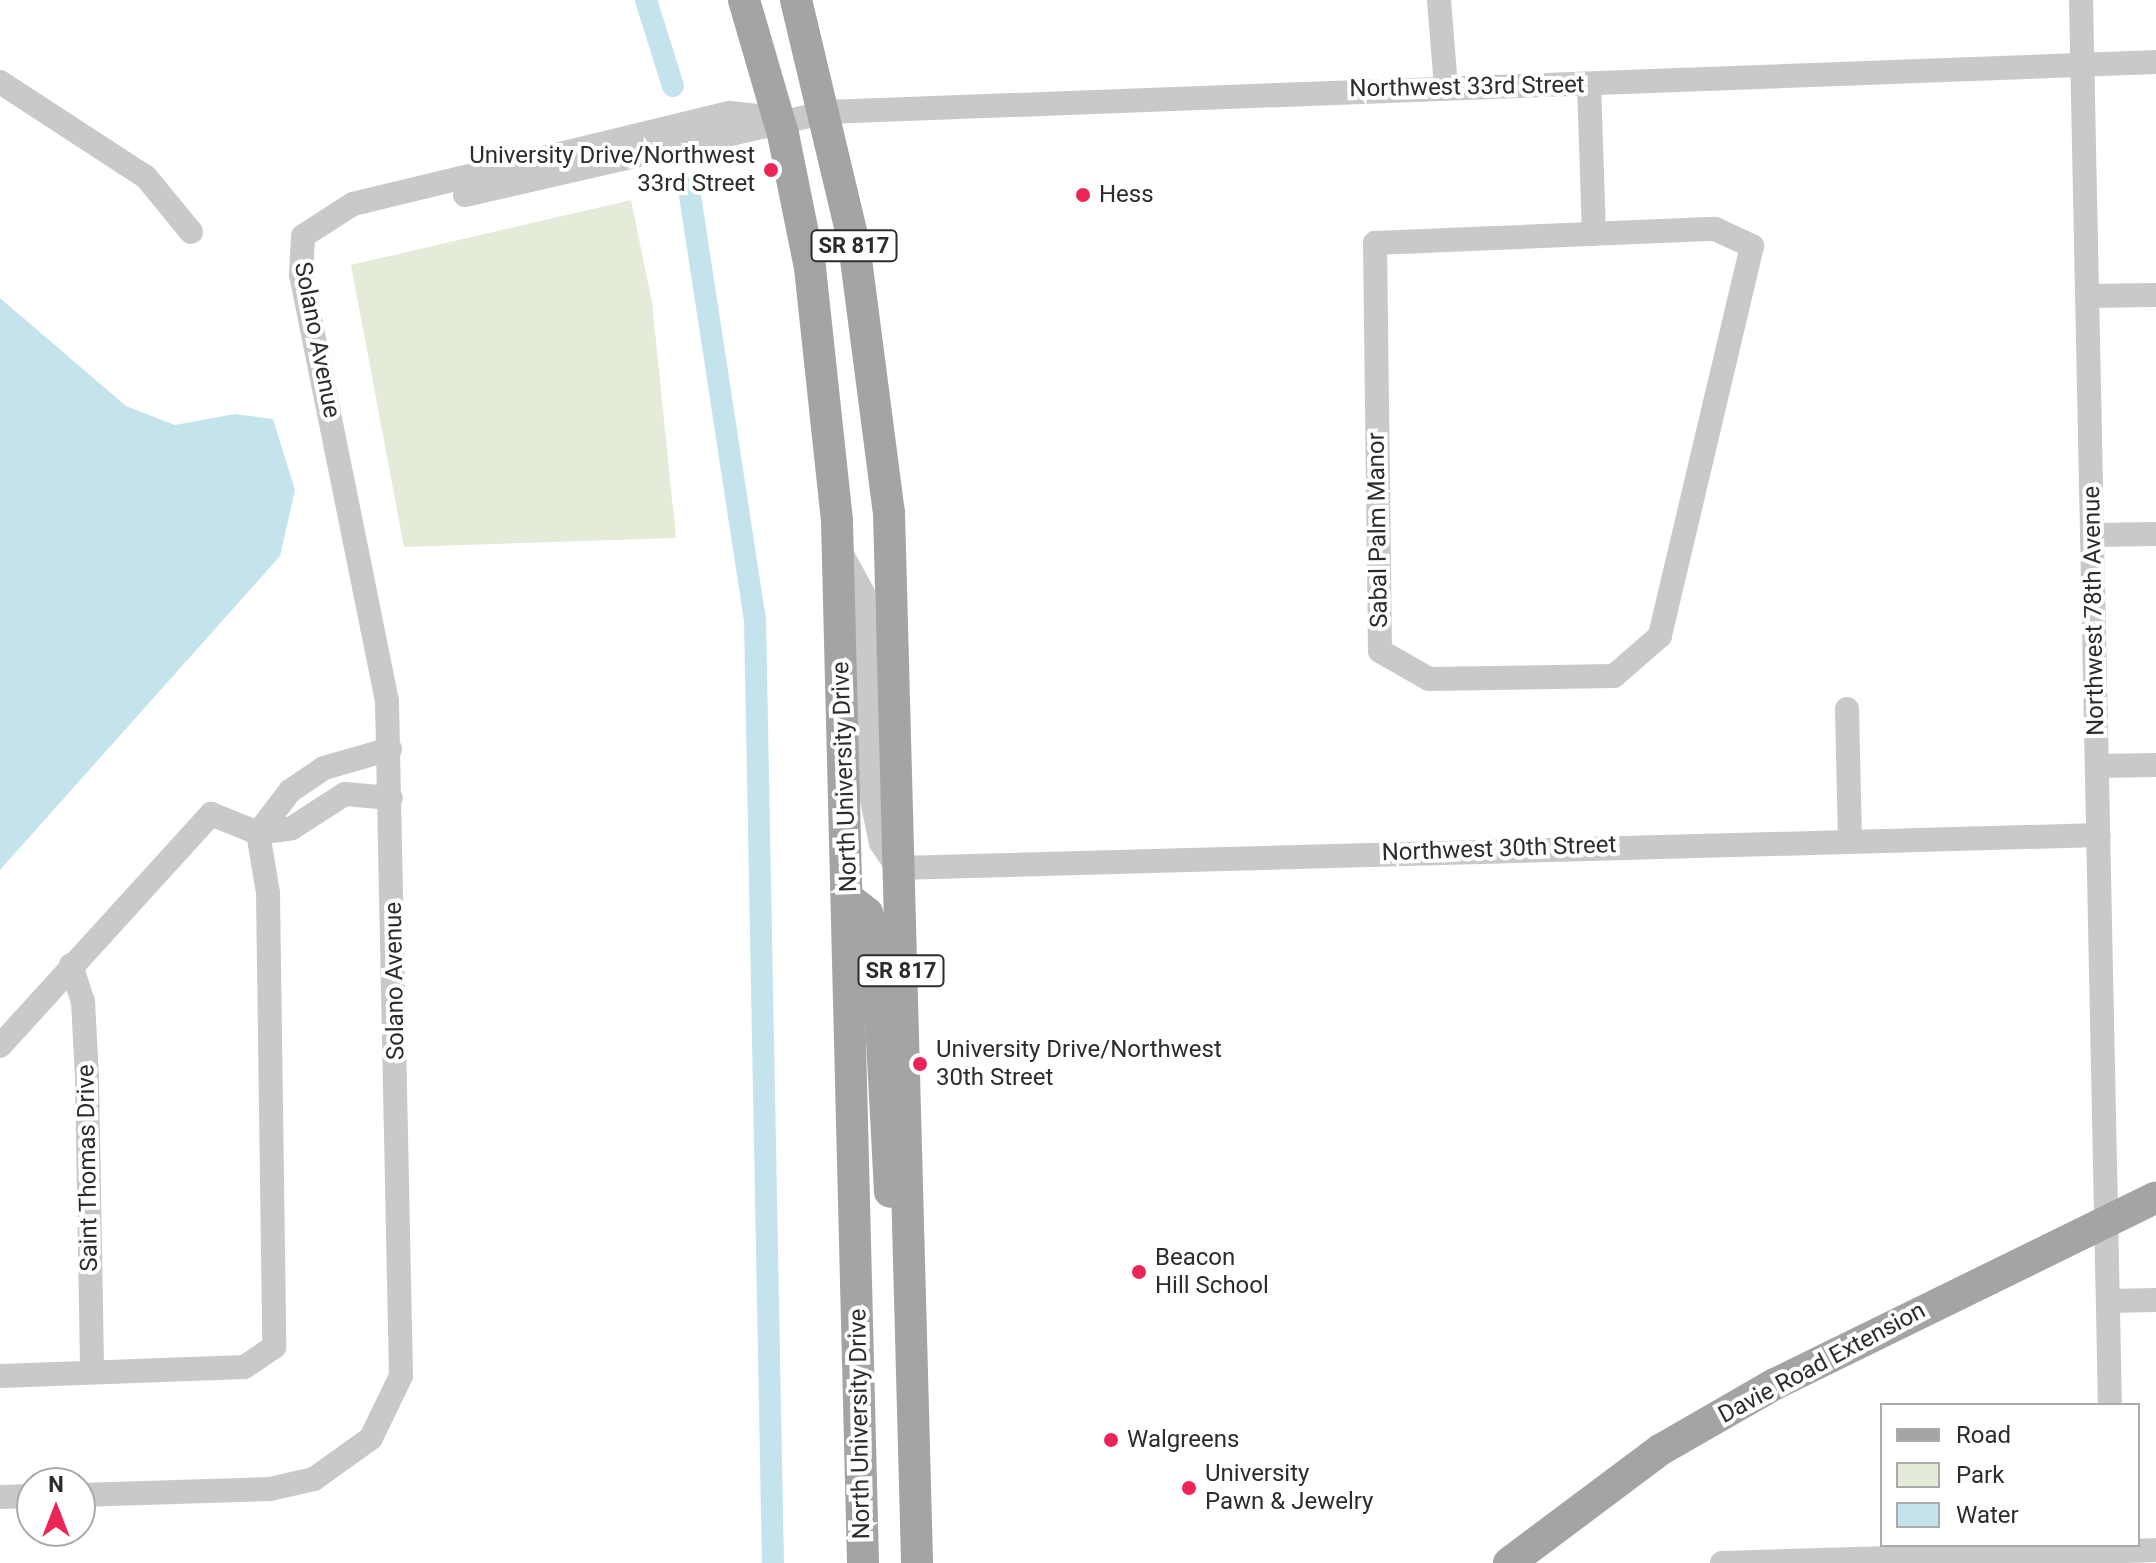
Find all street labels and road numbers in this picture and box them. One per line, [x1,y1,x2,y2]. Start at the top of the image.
street label: Northwest 33rd Street [1349,71,1585,103]
road number: SR 817 [810,228,898,264]
street label: Solano Avenue [288,260,346,420]
street label: Sabal Palm Manor [1362,432,1394,628]
street label: Northwest 78th Avenue [2077,486,2111,736]
street label: North University Drive [827,661,863,893]
street label: Northwest 30th Street [1381,831,1617,867]
street label: Solano Avenue [379,902,411,1060]
road number: SR 817 [857,953,945,989]
street label: Saint Thomas Drive [72,1064,104,1272]
street label: Davie Road Extension [1714,1296,1930,1430]
street label: North University Drive [844,1308,876,1540]

